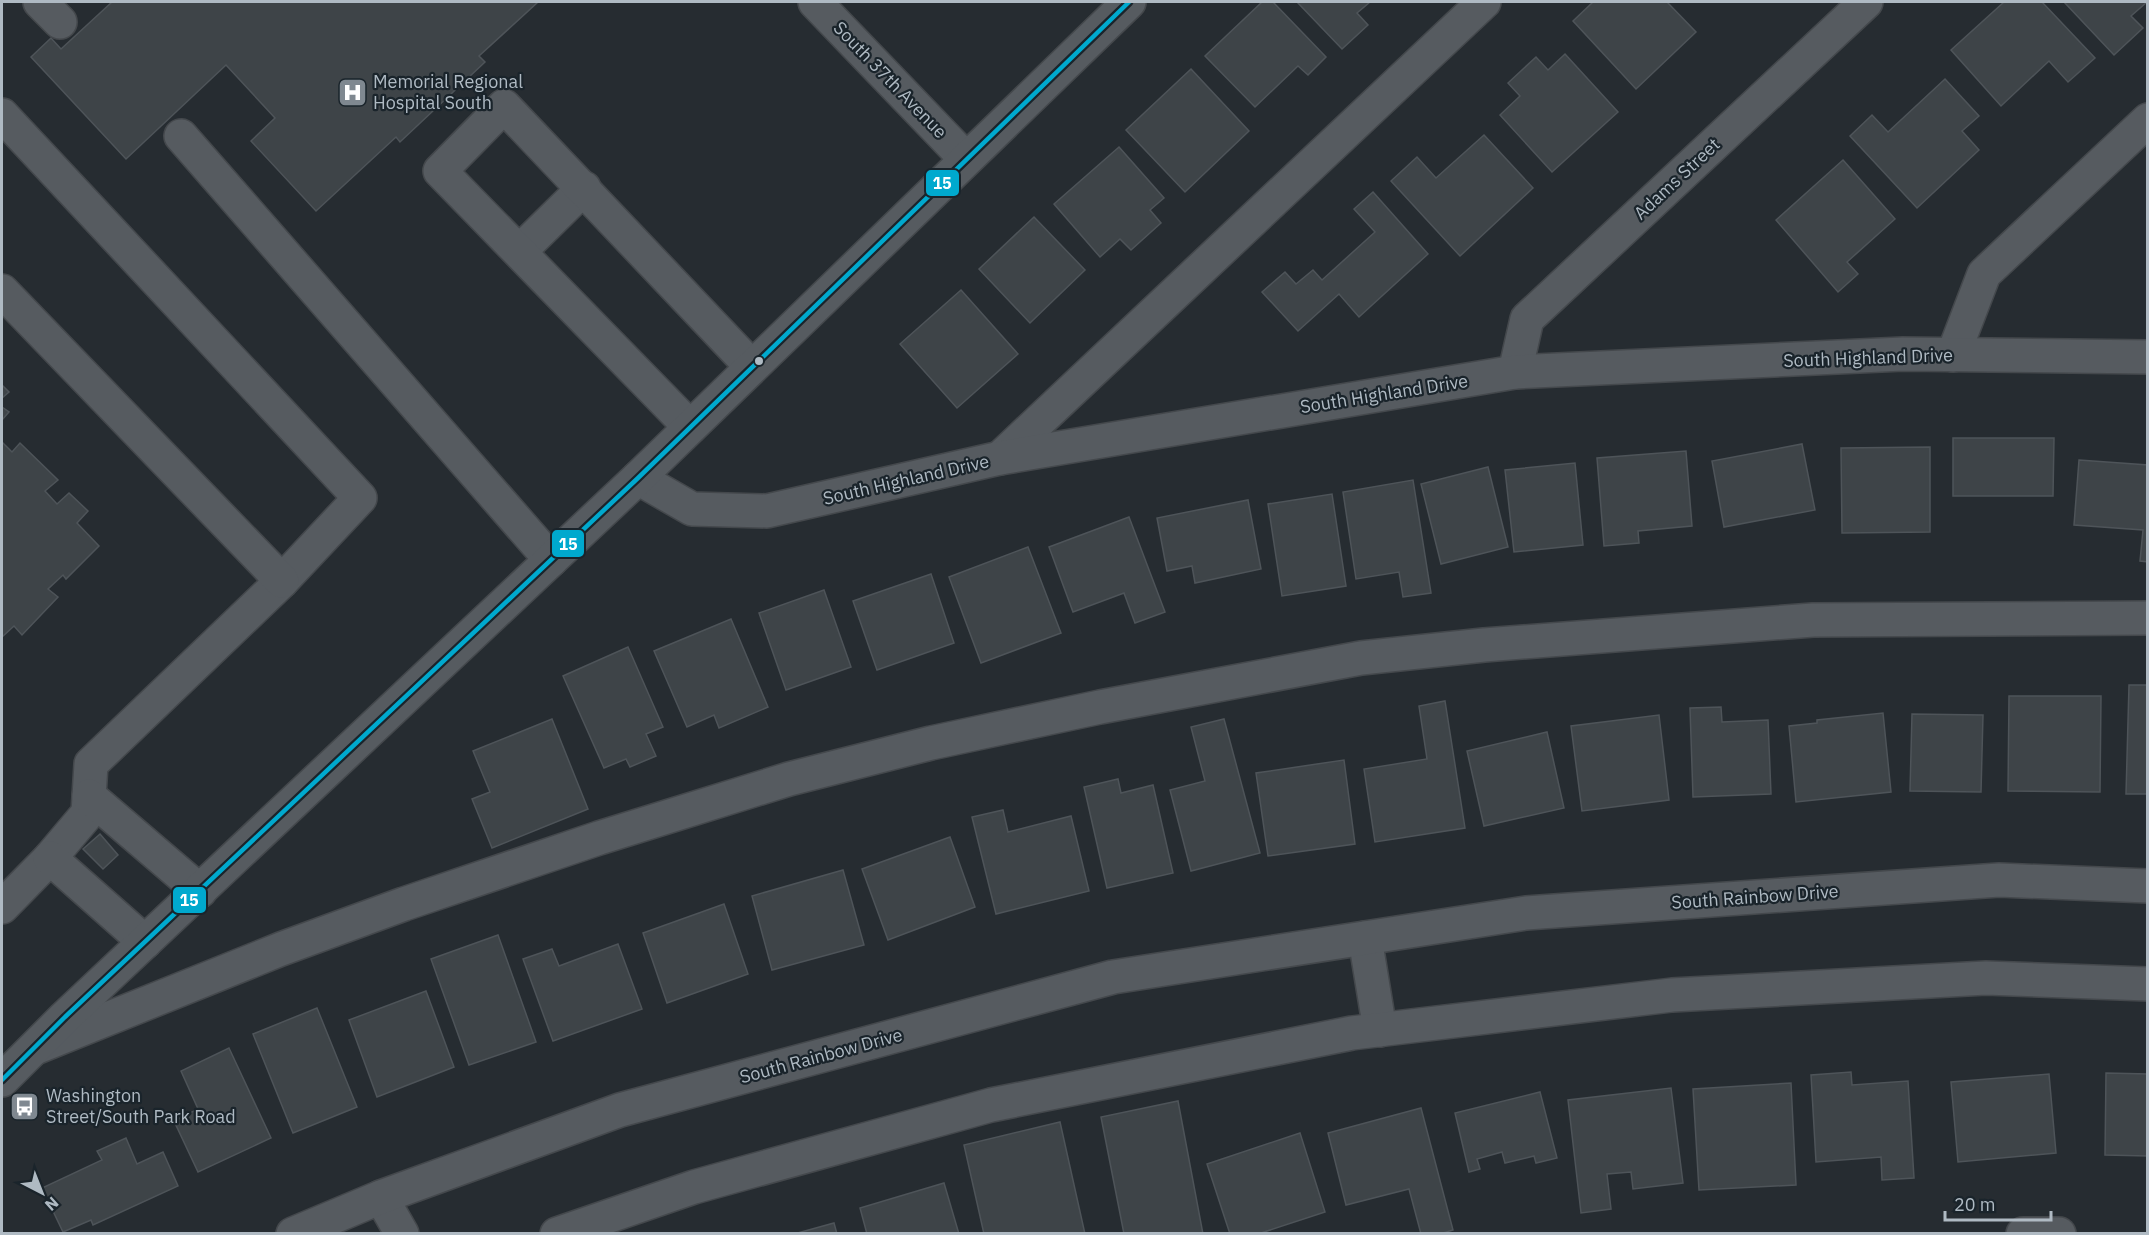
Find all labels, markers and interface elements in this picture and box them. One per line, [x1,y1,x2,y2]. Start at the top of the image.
street label: South 37th Avenue [829,16,952,143]
place label: Memorial Regional Hospital South [373,70,523,114]
hospital icon: Memorial Regional Hospital South [336,76,368,108]
street label: Adams Street [1629,133,1725,224]
line badge: 15 [925,169,960,197]
text: 15 [932,173,952,193]
street label: South Highland Drive [1783,343,1953,372]
unlabelled marker [753,355,765,367]
street label: South Highland Drive [1298,369,1470,418]
street label: South Highland Drive [821,449,991,510]
line badge: 15 [551,529,585,558]
text: 15 [558,534,578,554]
street label: South Rainbow Drive [1671,879,1839,914]
line badge: 15 [172,886,207,914]
text: 15 [179,890,199,910]
street label: South Rainbow Drive [737,1023,905,1088]
place label: Washington Street/South Park Road [46,1084,236,1128]
bus stop icon: Washington Street/South Park Road [9,1090,41,1122]
north arrow [12,1163,72,1223]
scale bar [1945,1184,2052,1222]
text: N [41,1193,63,1215]
text: 20 m [1954,1193,1996,1216]

